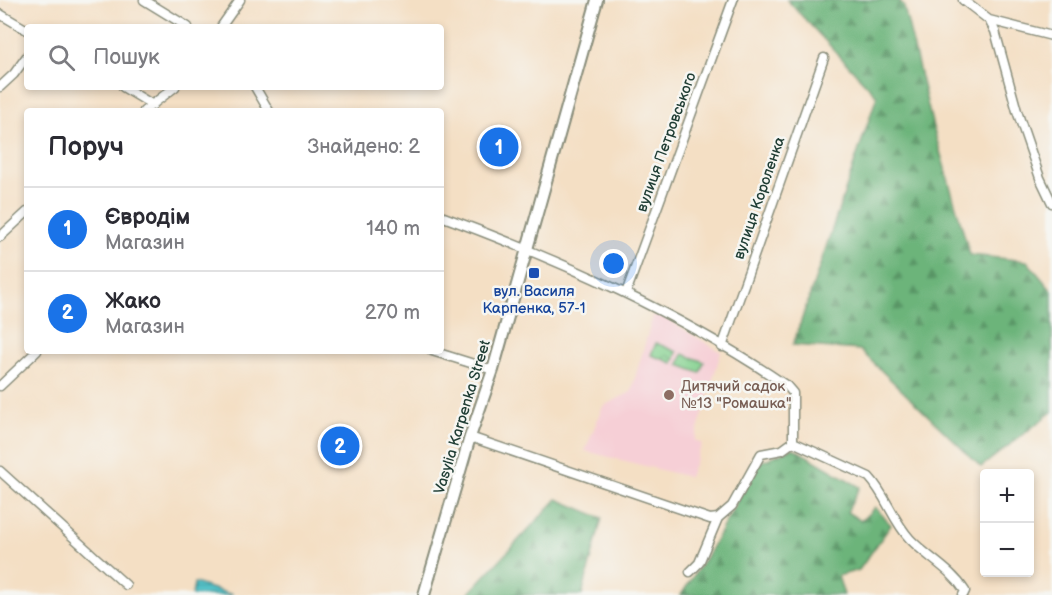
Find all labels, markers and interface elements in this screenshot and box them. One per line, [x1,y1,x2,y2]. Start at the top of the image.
search box [24,24,444,90]
icon: search [45,41,78,74]
text: Пошук [93,44,160,71]
street label: вулиця Петровського [632,70,701,215]
pin: 1 [480,124,518,170]
text: Поруч [48,132,124,163]
street label: вулиця Короленка [730,134,789,262]
text: Знайдено: 2 [307,135,420,159]
text: Євродім [105,204,190,231]
text: 1 [63,217,72,241]
text: 140 m [366,217,420,241]
text: Магазин [105,231,185,255]
your location [599,249,628,278]
marker: вул. Василя Карпенка, 57-1 [527,266,541,280]
place label: вул. Василя Карпенка, 57-1 [482,282,586,318]
text: Жако [105,288,161,315]
text: 2 [62,301,73,325]
text: 270 m [365,301,420,325]
text: Магазин [105,315,185,339]
street label: Vasylia Karpenka Street [430,337,495,497]
place label: Дитячий садок №13 "Ромашка" [681,377,792,413]
marker: Дитячий садок №13 "Ромашка" [662,388,676,402]
pin: 2 [320,424,360,468]
map controls [980,469,1034,577]
button: + [980,469,1034,523]
button: − [980,523,1034,577]

